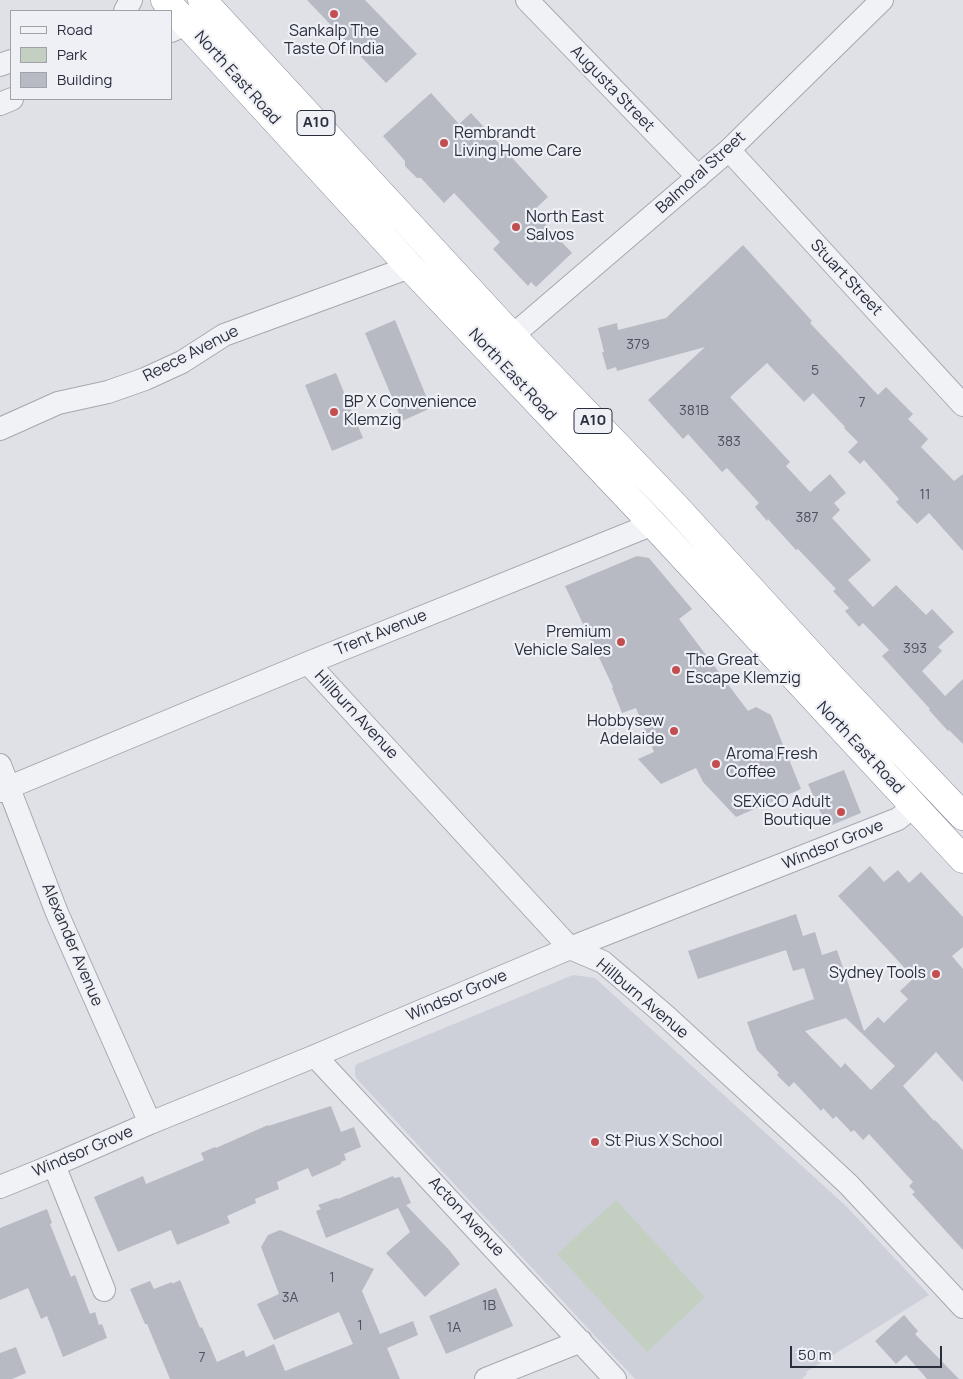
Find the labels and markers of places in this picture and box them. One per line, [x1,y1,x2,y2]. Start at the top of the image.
marker: Sankalp The Taste Of India [328,8,340,20]
place label: Sankalp The Taste Of India [284,22,384,60]
place label: Rembrandt Living Home Care [454,124,582,162]
marker: Rembrandt Living Home Care [438,137,450,149]
place label: North East Salvos [526,208,604,246]
marker: North East Salvos [510,221,522,233]
place label: BP X Convenience Klemzig [344,393,477,431]
marker: BP X Convenience Klemzig [328,406,340,418]
place label: Premium Vehicle Sales [515,623,611,661]
marker: Premium Vehicle Sales [615,636,627,648]
place label: The Great Escape Klemzig [686,651,801,689]
marker: The Great Escape Klemzig [670,664,682,676]
place label: Hobbysew Adelaide [587,712,664,750]
marker: Hobbysew Adelaide [668,725,680,737]
place label: Aroma Fresh Coffee [726,745,818,783]
marker: Aroma Fresh Coffee [710,758,722,770]
place label: SEXiCO Adult Boutique [733,793,831,831]
marker: SEXiCO Adult Boutique [835,806,847,818]
place label: Sydney Tools [829,964,926,984]
marker: Sydney Tools [930,968,942,980]
place label: St Pius X School [605,1132,723,1152]
marker: St Pius X School [589,1136,601,1148]

